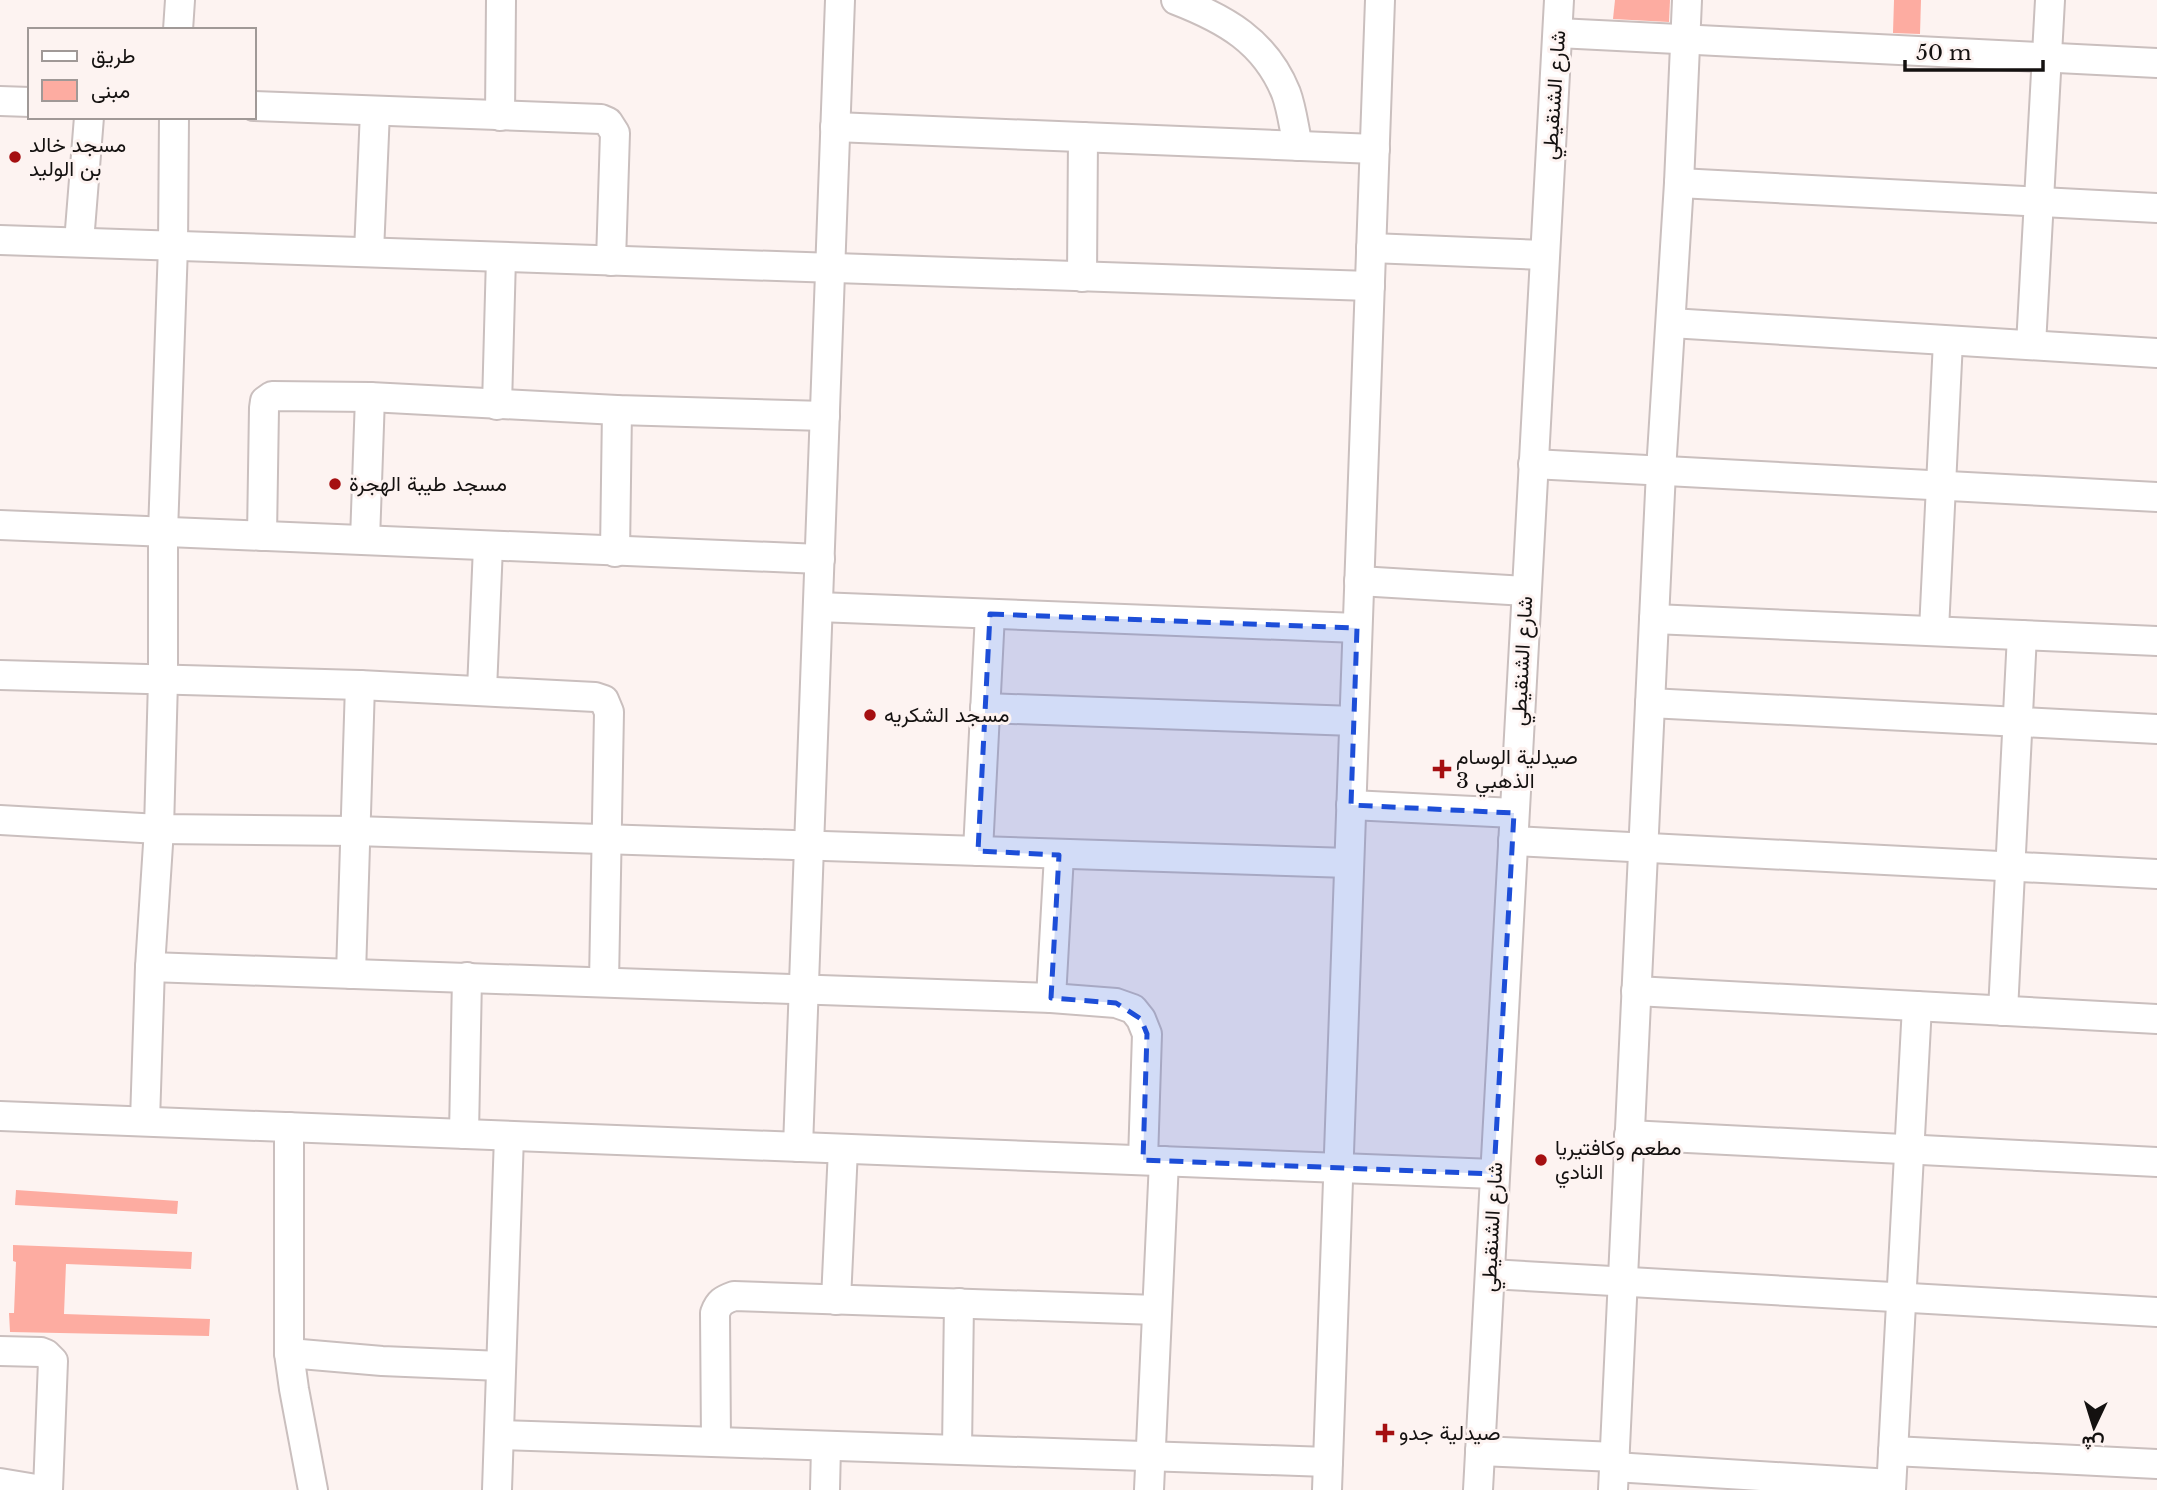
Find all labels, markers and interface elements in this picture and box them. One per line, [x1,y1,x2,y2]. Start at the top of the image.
legend [28,28,256,119]
scale bar [1905,28,2043,72]
street label: شارع الشنقيطي [1537,29,1575,161]
text: 50 m [1916,40,1972,66]
text: طريق [91,43,136,69]
text: مبنى [91,78,130,104]
place label: مسجد خالد بن الوليد [29,132,126,182]
marker: مسجد خالد بن الوليد [7,149,23,165]
place label: مسجد طيبة الهجرة [349,471,507,497]
marker: مسجد طيبة الهجرة [327,476,343,492]
street label: شارع الشنقيطي [1506,595,1542,727]
place label: مسجد الشكريه [884,702,1009,728]
marker: مسجد الشكريه [862,707,878,723]
place label: صيدلية الوسام الذهبي 3 [1456,744,1578,798]
marker: صيدلية الوسام الذهبي 3 [1434,761,1450,777]
place label: مطعم وكافتيريا النادي [1555,1135,1681,1189]
marker: مطعم وكافتيريا النادي [1533,1152,1549,1168]
street label: شارع الشنقيطي [1476,1161,1512,1293]
north arrow [2059,1392,2129,1462]
place label: صيدلية جدو [1399,1420,1501,1446]
marker: صيدلية جدو [1377,1425,1393,1441]
text: ش [2080,1431,2105,1456]

